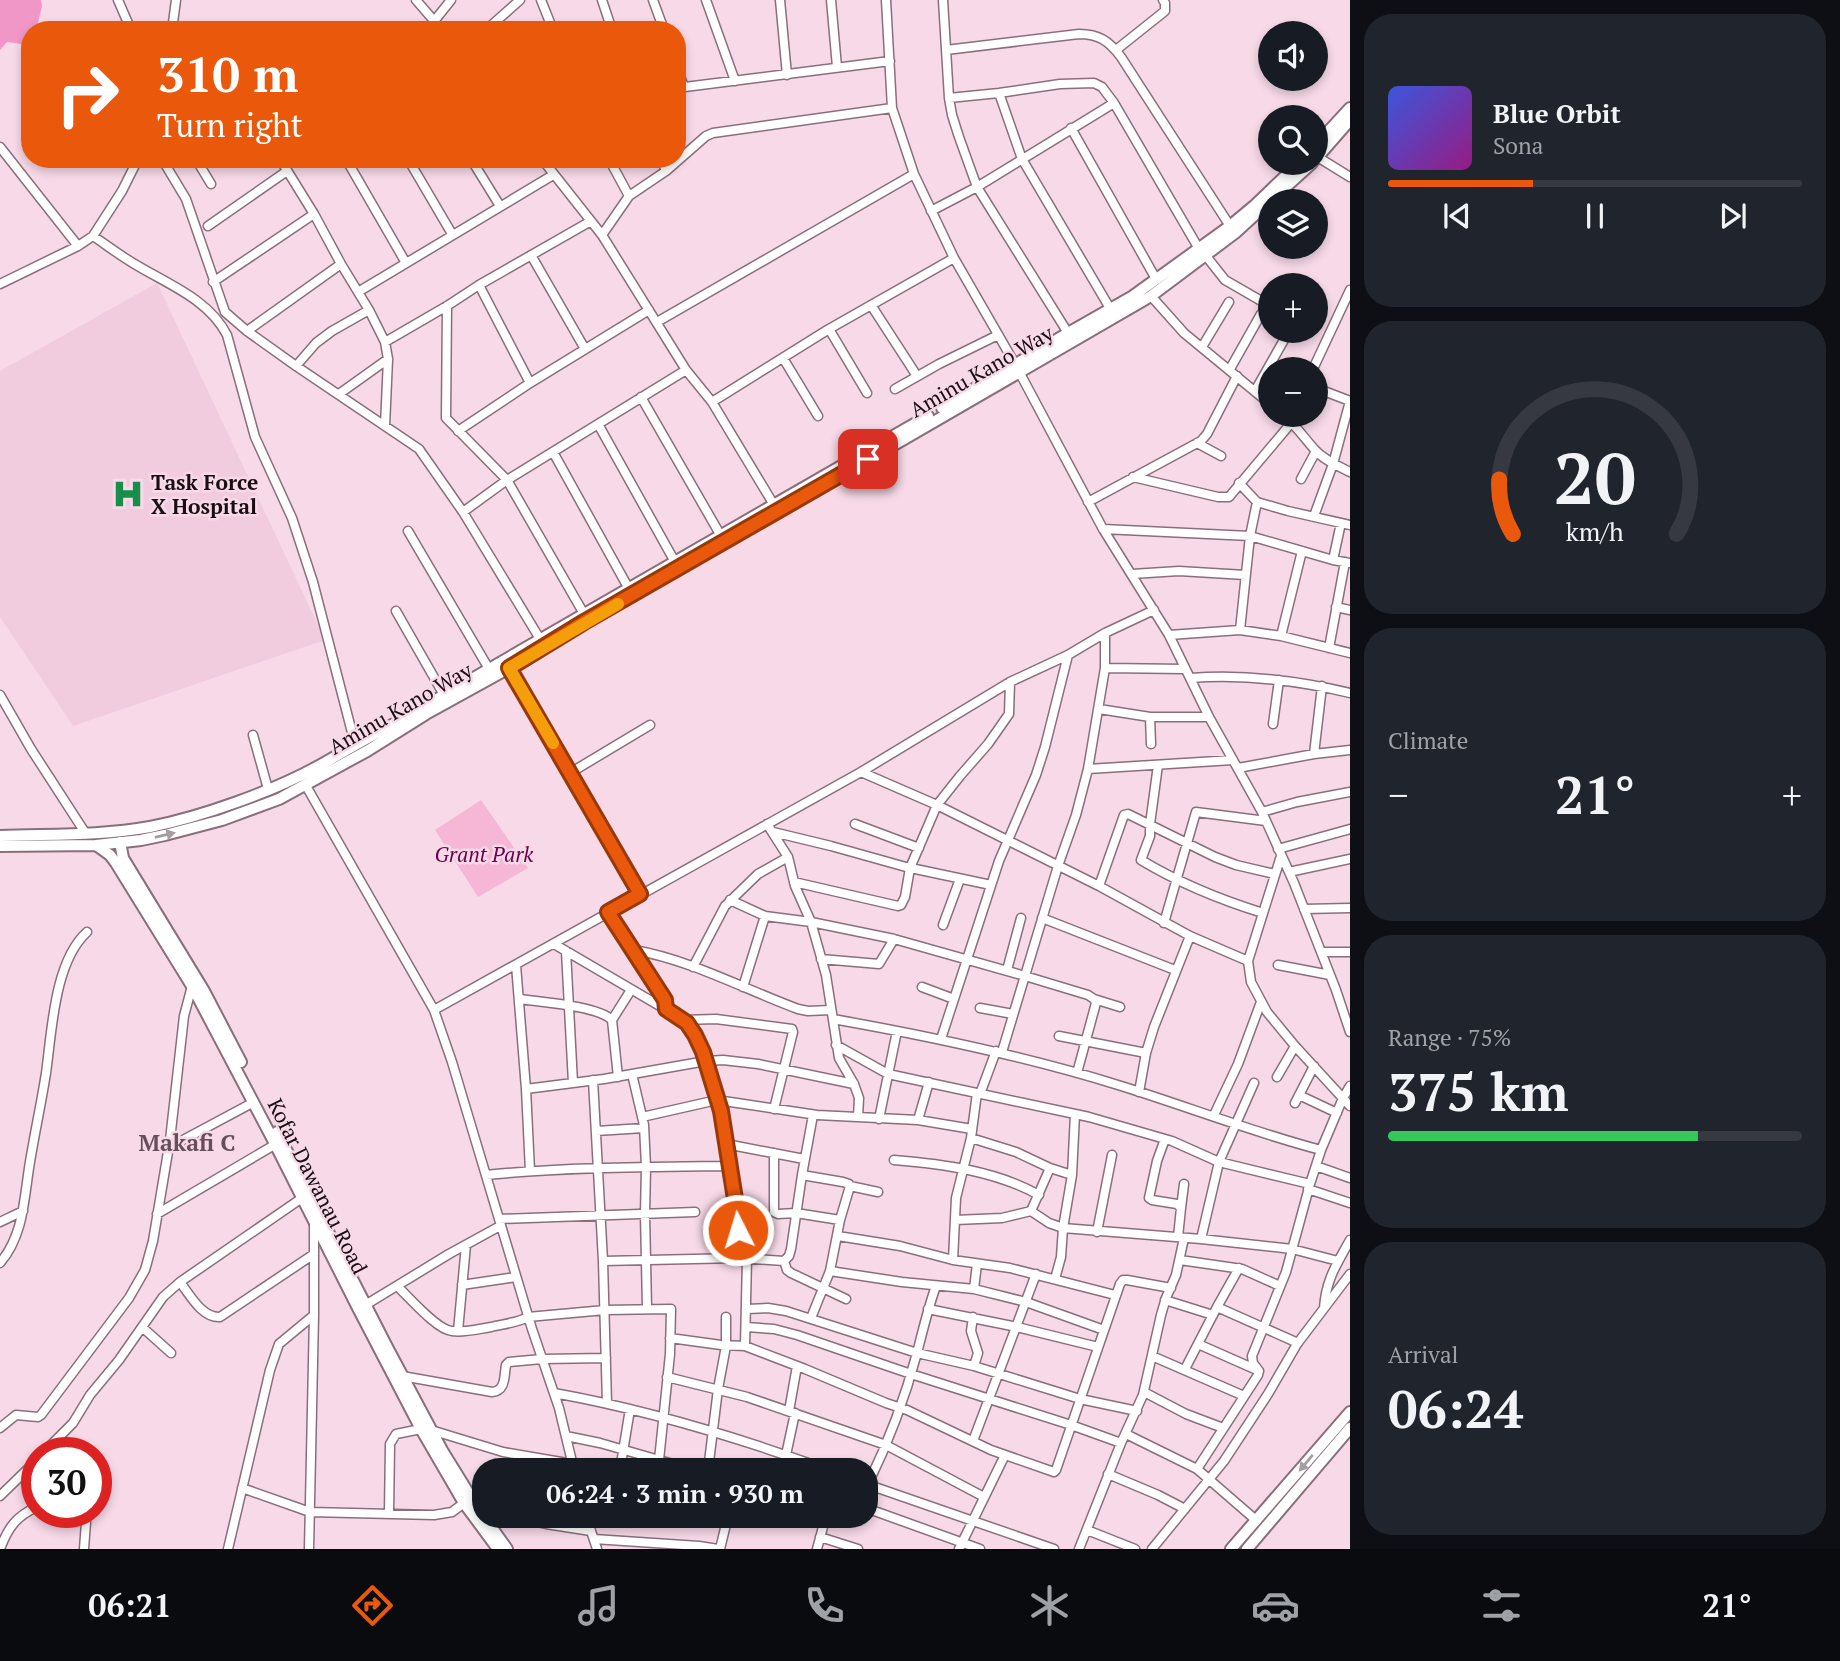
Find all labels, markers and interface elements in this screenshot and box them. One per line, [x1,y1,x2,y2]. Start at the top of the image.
map controls [1258,21,1328,427]
button: sound [1258,21,1328,91]
text: 310 m [157,41,299,106]
icon: right [42,49,133,140]
text: Blue Orbit [1493,96,1621,130]
text: Turn right [157,104,303,146]
button: search [1258,105,1328,175]
text: Sona [1493,130,1543,161]
button: layers [1258,189,1328,259]
icon: previous [1438,197,1476,235]
icon: pause [1576,197,1614,235]
icon: next [1714,197,1752,235]
button: + [1258,273,1328,343]
street label: Aminu Kano Way [904,318,1058,423]
button: − [1258,357,1328,427]
text: 20 [1554,428,1636,525]
pin [838,429,898,489]
icon: arrive [849,440,887,478]
place label: Task Force X Hospital [151,468,258,520]
hospital icon: Task Force X Hospital [111,477,145,511]
text: km/h [1566,514,1624,547]
street label: Aminu Kano Way [323,655,477,760]
text: Climate [1388,725,1468,756]
text: 21° [1555,760,1635,829]
text: − [1388,770,1408,820]
text: + [1782,770,1802,820]
one-way arrow [154,829,176,840]
park label: Grant Park [435,840,534,868]
text: Range · 75% [1388,1022,1511,1053]
text: 375 km [1388,1057,1569,1126]
street label: Kofar Dawanau Road [262,1093,375,1279]
district label: Makafi C [139,1127,235,1158]
position arrow [701,1193,775,1267]
text: Arrival [1388,1339,1459,1370]
text: 06:24 [1388,1374,1523,1443]
speed limit sign: 30 [21,1437,112,1528]
one-way arrow [1299,1455,1314,1472]
text: 06:24 · 3 min · 930 m [546,1476,804,1510]
icon: directions [348,1581,397,1630]
icon: music [574,1581,623,1630]
icon: phone [800,1581,849,1630]
icon: climate [1025,1581,1074,1630]
icon: car [1251,1581,1300,1630]
icon: filters [1477,1581,1526,1630]
text: 06:21 [88,1584,172,1626]
text: 21° [1702,1584,1752,1626]

